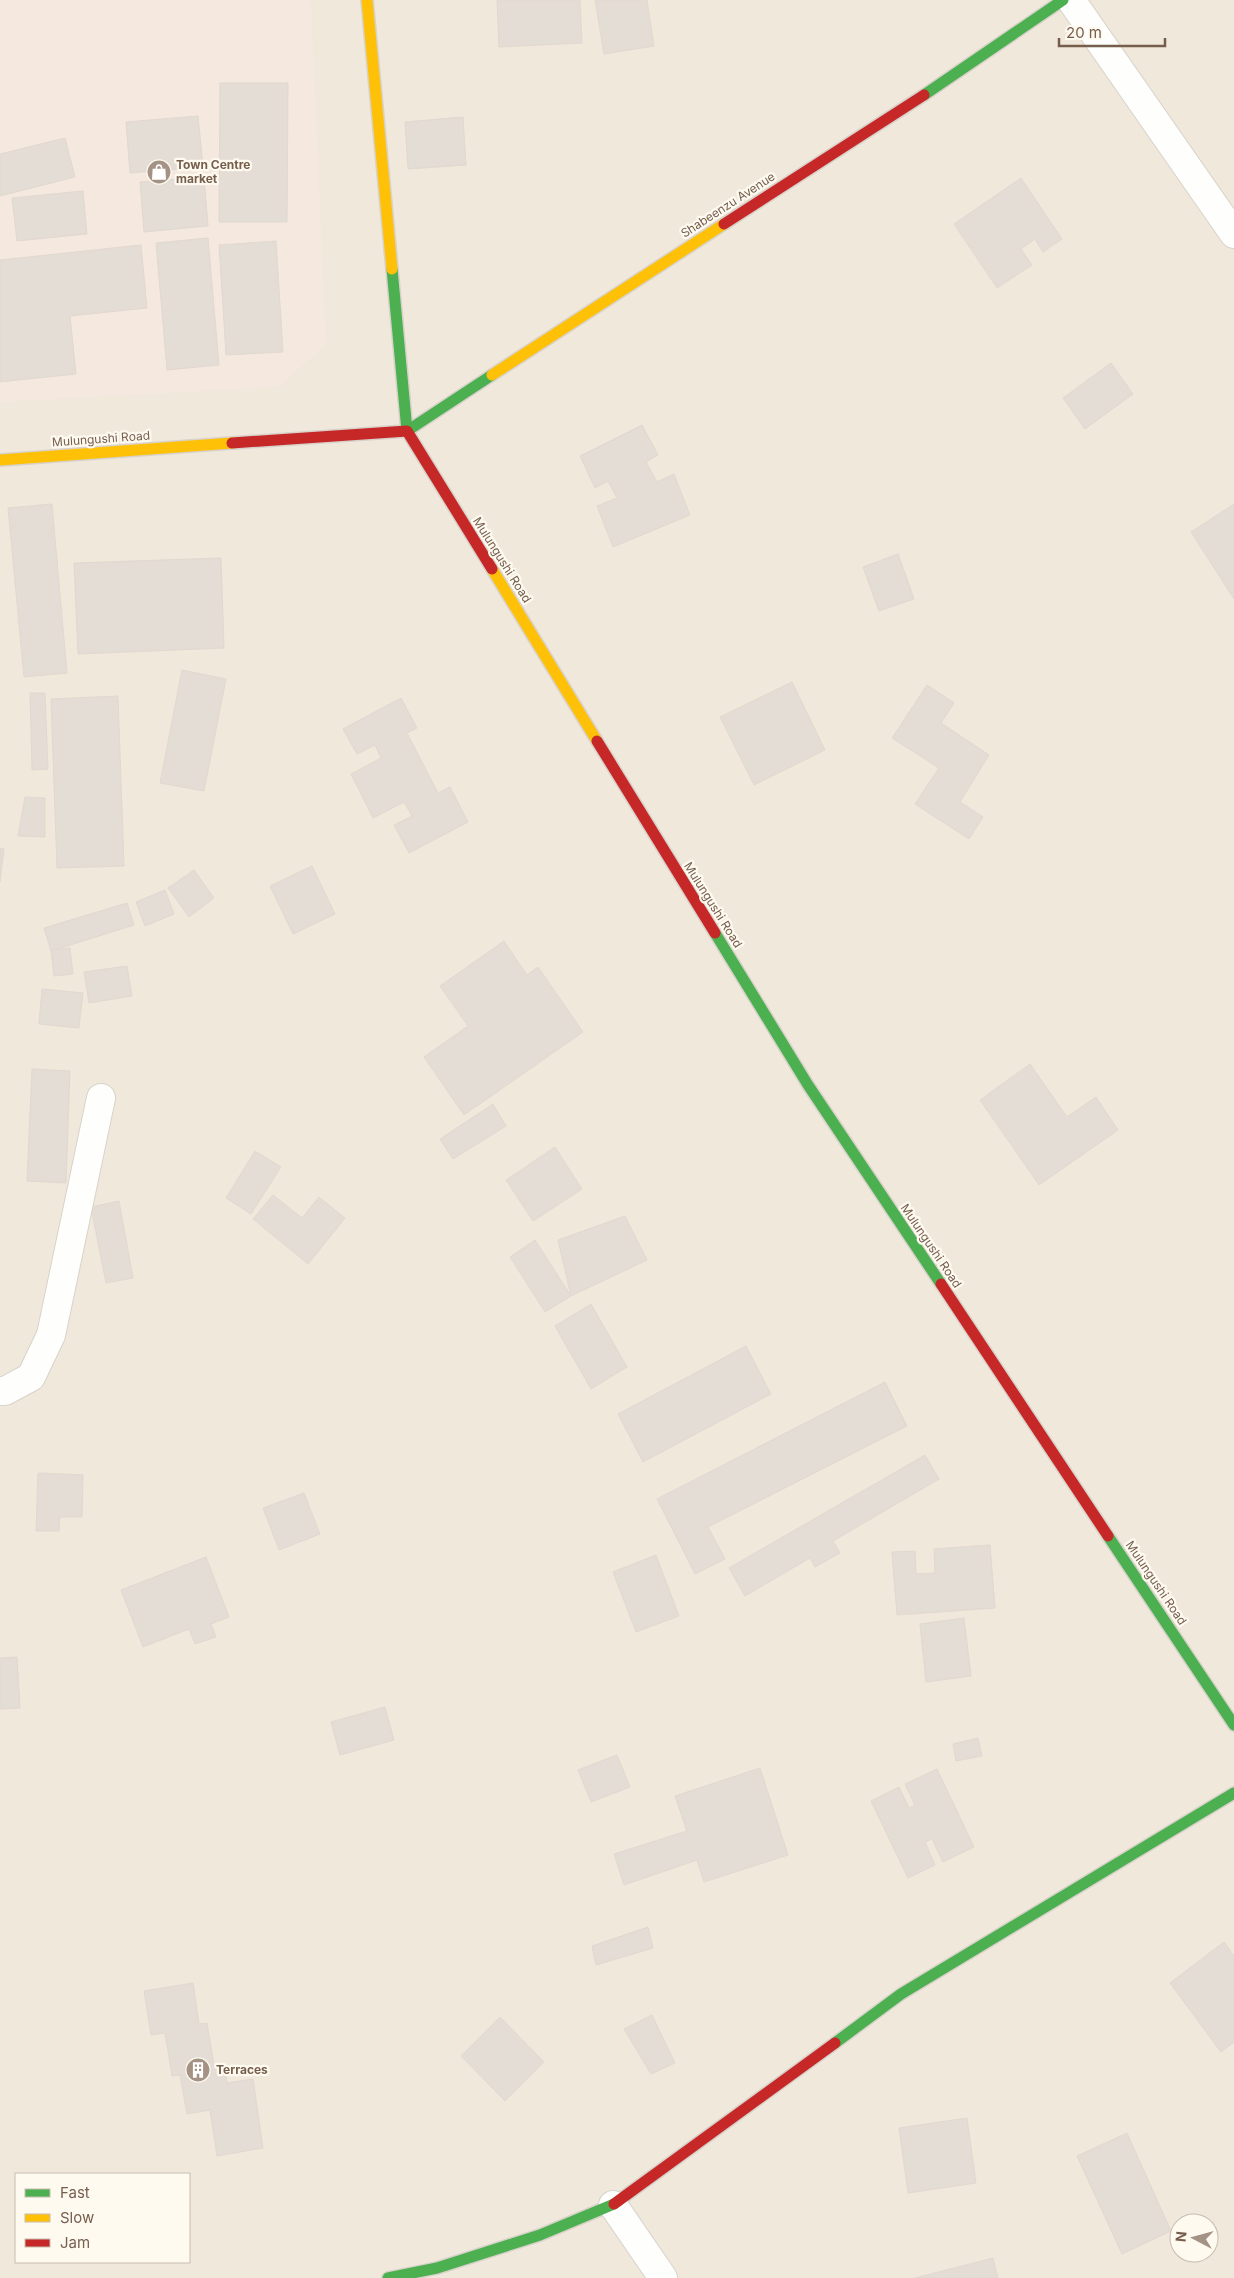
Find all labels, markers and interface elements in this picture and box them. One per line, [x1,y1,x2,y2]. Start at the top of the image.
scale bar [1059,15,1165,47]
text: 20 m [1066,23,1102,42]
place label: Town Centre market [176,157,250,186]
shop icon: Town Centre market [146,159,172,185]
street label: Shabeenzu Avenue [678,169,778,241]
street label: Mulungushi Road [51,428,150,449]
street label: Mulungushi Road [470,514,535,605]
street label: Mulungushi Road [681,859,746,950]
street label: Mulungushi Road [898,1201,965,1291]
street label: Mulungushi Road [1123,1538,1190,1628]
building icon: Terraces [185,2057,211,2083]
place label: Terraces [216,2062,268,2077]
legend [15,2173,190,2263]
text: Fast [60,2183,90,2202]
text: Slow [60,2208,94,2227]
north arrow [1169,2213,1219,2263]
text: N [1172,2230,1190,2243]
text: Jam [60,2233,90,2252]

